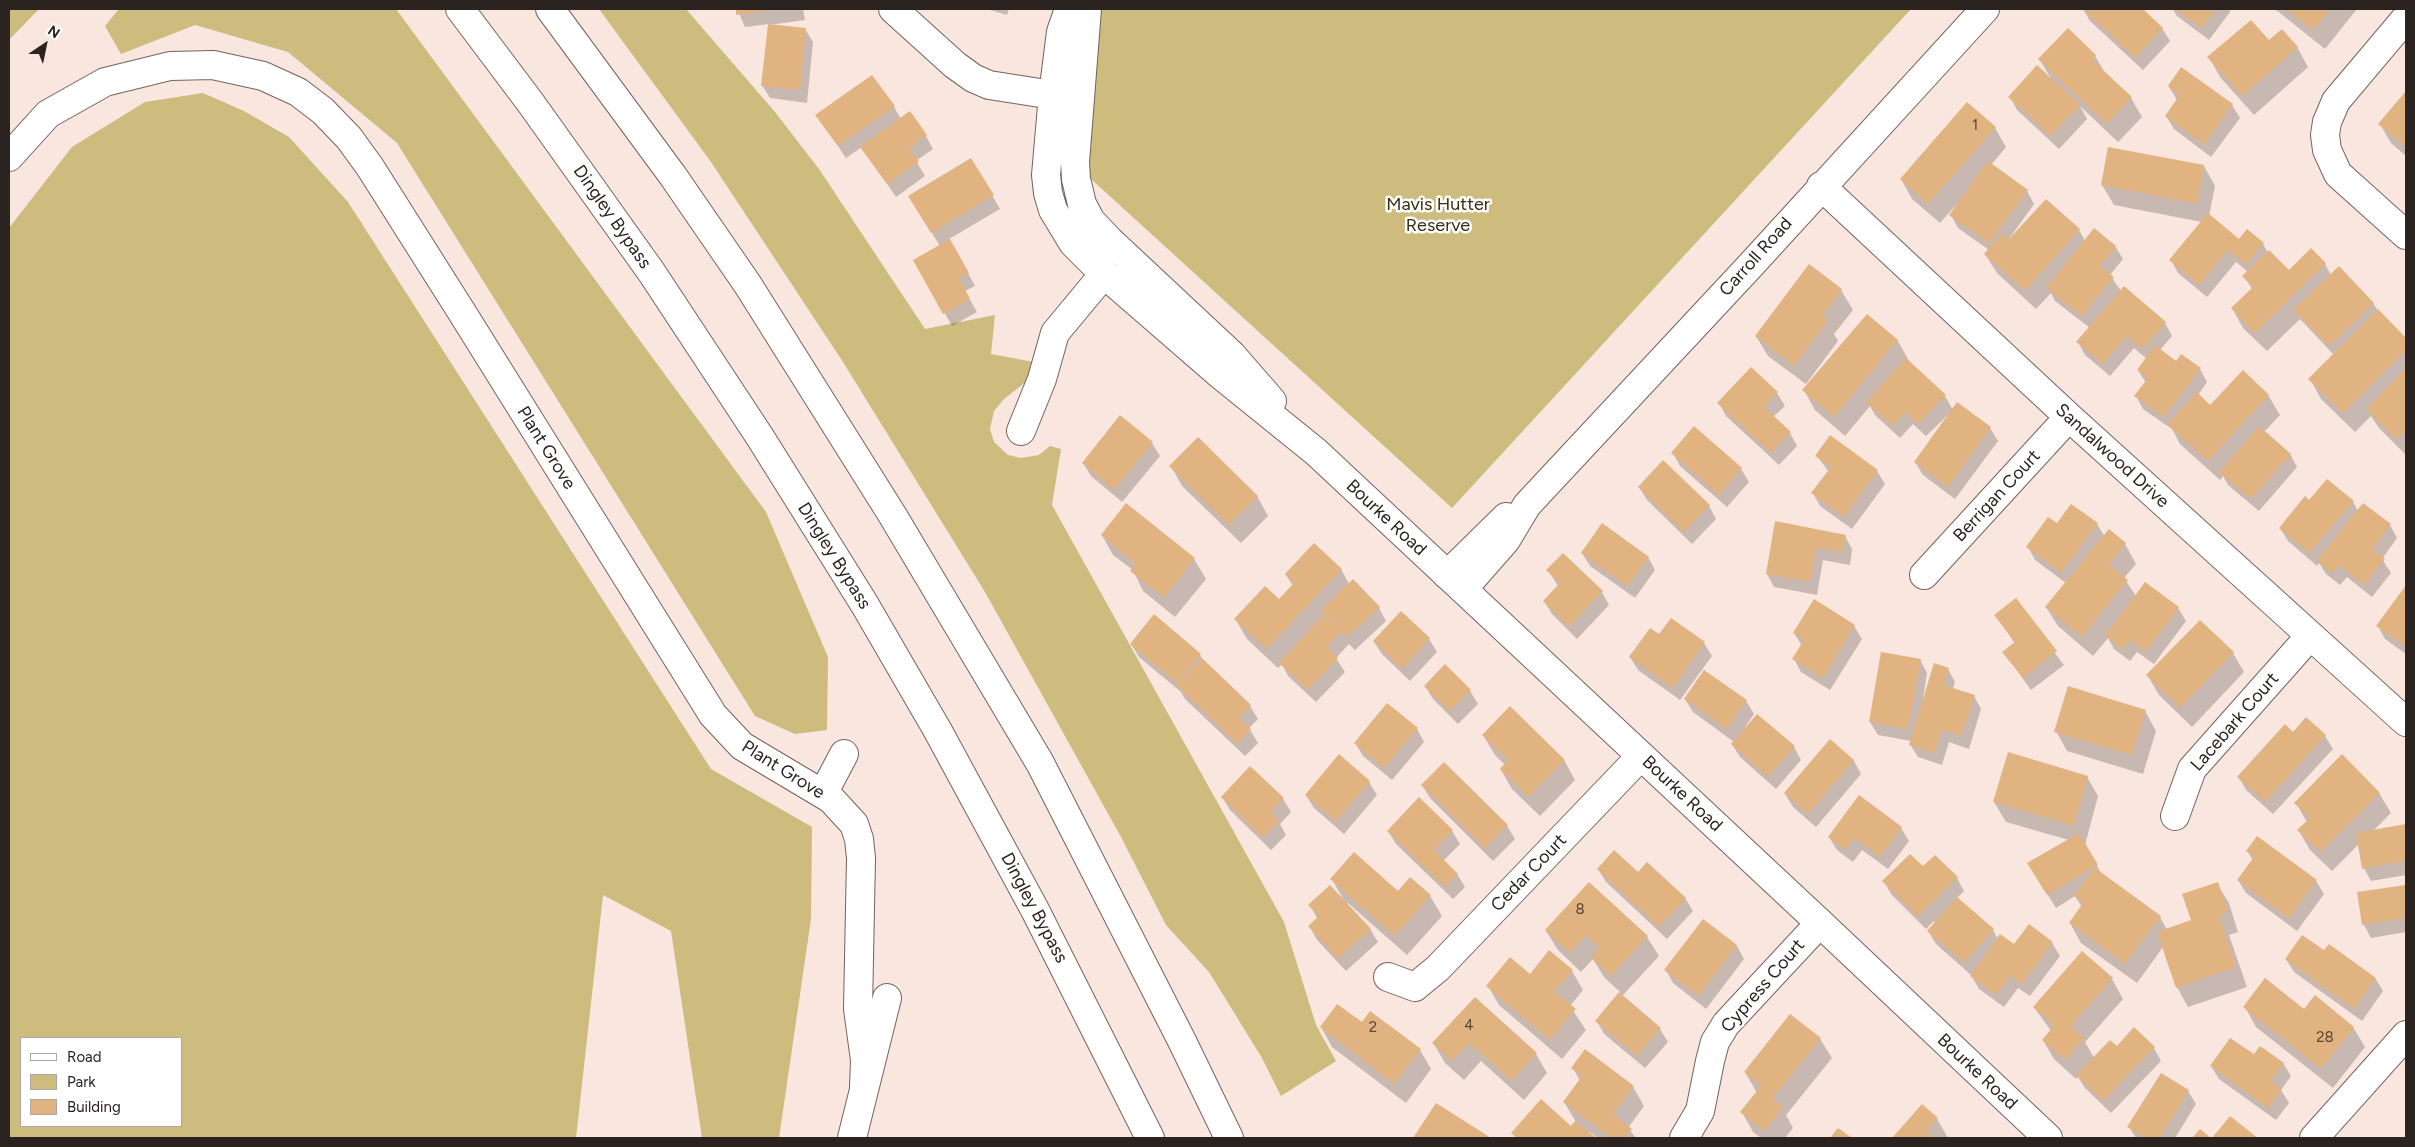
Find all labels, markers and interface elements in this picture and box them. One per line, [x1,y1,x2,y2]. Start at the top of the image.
north arrow [20,20,70,70]
text: N [44,22,63,42]
house number: 1 [1972,117,1978,135]
street label: Dingley Bypass [568,161,656,273]
park label: Mavis Hutter Reserve [1386,194,1490,236]
street label: Carroll Road [1715,213,1797,301]
street label: Sandalwood Drive [2051,399,2173,513]
street label: Plant Grove [512,403,580,493]
street label: Berrigan Court [1949,446,2045,546]
street label: Bourke Road [1341,475,1431,561]
street label: Dingley Bypass [793,499,875,613]
street label: Lacebark Court [2186,668,2284,776]
street label: Plant Grove [738,736,828,804]
street label: Bourke Road [1637,751,1727,837]
street label: Cedar Court [1487,830,1571,916]
street label: Dingley Bypass [996,849,1072,967]
house number: 8 [1575,901,1585,919]
street label: Cypress Court [1717,935,1809,1037]
house number: 4 [1464,1017,1474,1035]
house number: 2 [1369,1019,1377,1037]
street label: Bourke Road [1932,1029,2022,1115]
house number: 28 [2316,1029,2334,1047]
legend [20,1037,182,1127]
text: Road [67,1048,102,1066]
text: Park [67,1073,96,1091]
text: Building [67,1098,121,1116]

